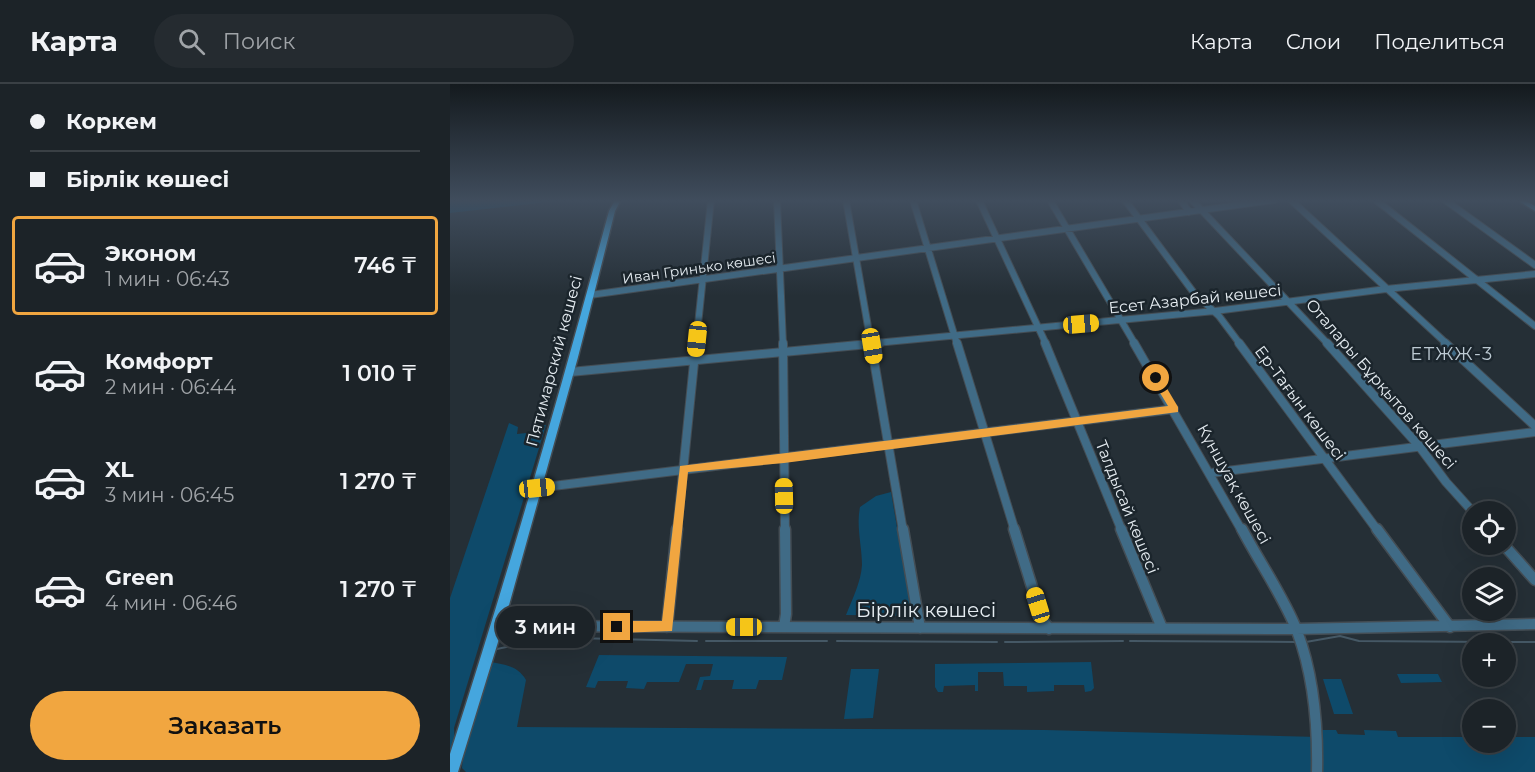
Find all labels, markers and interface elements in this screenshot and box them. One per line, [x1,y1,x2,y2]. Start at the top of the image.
search box [154,14,574,68]
text: Карта [30,24,118,58]
icon: search [175,25,208,58]
text: Поиск [223,28,295,55]
text: Карта [1190,29,1253,54]
text: Слои [1286,29,1341,54]
text: Поделиться [1374,29,1505,54]
text: Коркем [66,108,157,135]
text: Бірлік көшесі [66,166,229,193]
icon: car [33,239,87,293]
text: Эконом [105,240,196,267]
street label: Иван Гринько көшесі [621,248,777,288]
text: 746 ₸ [354,252,417,279]
text: 1 мин · 06:43 [105,267,230,291]
street label: Пятимарский көшесі [522,273,586,449]
street label: Есет Азарбай көшесі [1108,280,1282,318]
street label: Оталары Бұрқытов көшесі [1302,295,1460,473]
car [1062,313,1100,335]
car [686,320,708,358]
car [860,327,884,365]
street label: Ер-Тағын көшесі [1251,342,1349,464]
district label: ЕТЖЖ-3 [1410,343,1494,365]
icon: car [33,347,87,401]
text: Комфорт [105,348,213,375]
text: 1 010 ₸ [343,360,417,387]
route start [1142,364,1169,391]
text: 2 мин · 06:44 [105,375,236,399]
street label: Күншуақ көшесі [1193,421,1275,547]
street label: Талдысай көшесі [1092,438,1162,576]
icon: car [33,455,87,509]
text: XL [105,456,134,483]
text: 1 270 ₸ [340,468,417,495]
car [518,477,556,499]
car [775,478,793,514]
text: 3 мин · 06:45 [105,483,234,507]
map controls [1462,501,1516,753]
button: locate [1462,501,1516,555]
icon: car [33,563,87,617]
text: Green [105,564,174,591]
button: layers [1462,567,1516,621]
text: 1 270 ₸ [340,576,417,603]
car [1024,585,1052,625]
text: 4 мин · 06:46 [105,591,237,615]
street label: Бірлік көшесі [856,598,996,622]
callout: 3 мин [497,606,596,648]
route end [603,613,630,640]
text: 3 мин [515,615,576,639]
car [726,618,762,636]
button: + [1462,633,1516,687]
button: Заказать [30,691,420,760]
button: − [1462,699,1516,753]

